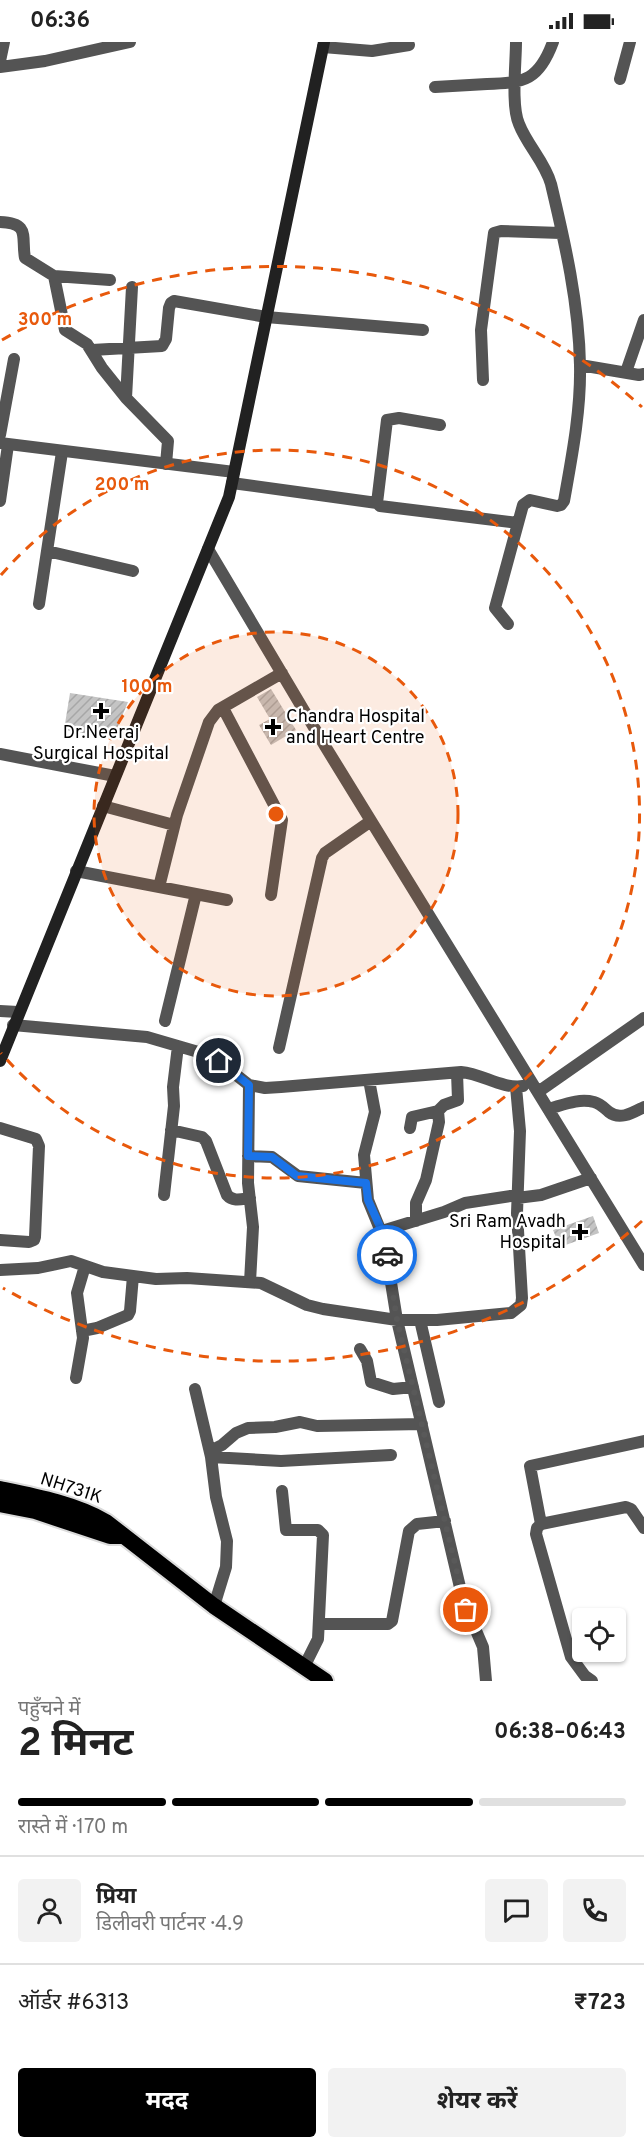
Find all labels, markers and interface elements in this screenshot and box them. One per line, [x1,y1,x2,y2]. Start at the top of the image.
text: 06:36 [30,8,90,35]
text: 300 m [18,309,72,332]
text: 200 m [94,474,150,497]
text: 100 m [121,676,173,699]
marker: Dr.Neeraj Surgical Hospital [92,702,110,720]
place label: Chandra Hospital and Heart Centre [286,706,425,750]
marker: Chandra Hospital and Heart Centre [264,718,282,736]
place label: Dr.Neeraj Surgical Hospital [33,722,169,766]
centre of rings [266,804,286,824]
pin [193,1035,244,1086]
icon: home [202,1044,235,1077]
place label: Sri Ram Avadh Hospital [449,1211,566,1255]
marker: Sri Ram Avadh Hospital [571,1223,589,1241]
courier [357,1225,417,1285]
icon: car [371,1239,404,1272]
street label: NH731K [37,1468,105,1510]
pin [440,1584,491,1635]
icon: bag [449,1593,482,1626]
map controls [572,1608,626,1662]
button: locate [572,1608,626,1662]
text: पहुँचने में [18,1697,80,1723]
text: 06:38–06:43 [494,1719,626,1746]
text: 2 मिनट [18,1721,133,1770]
text: रास्ते में · 170 m [18,1815,128,1841]
button: person [18,1879,81,1942]
button: chat [485,1879,548,1942]
button: phone [563,1879,626,1942]
text: प्रिया [96,1884,136,1911]
text: डिलीवरी पार्टनर · 4.9 [96,1912,244,1938]
text: ऑर्डर #6313 [18,1990,129,2017]
text: ₹723 [573,1990,626,2017]
button: मदद [18,2068,316,2137]
button: शेयर करें [328,2068,626,2137]

